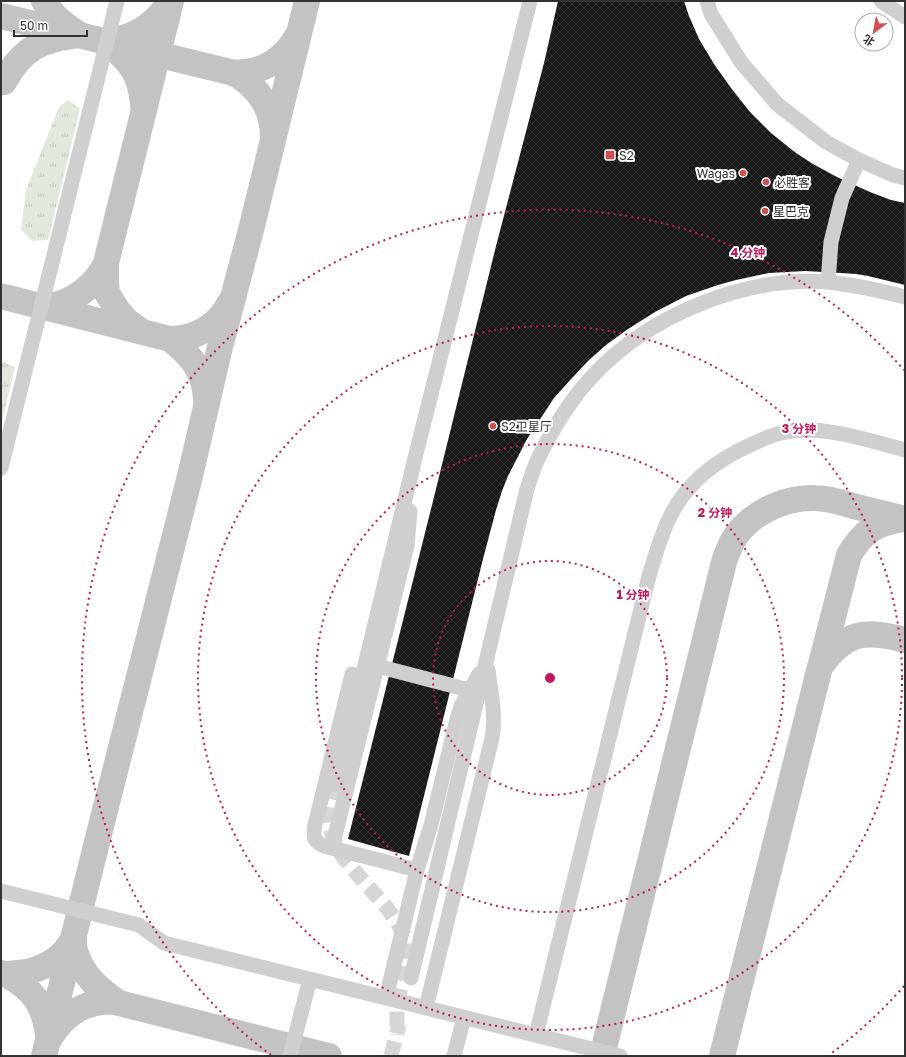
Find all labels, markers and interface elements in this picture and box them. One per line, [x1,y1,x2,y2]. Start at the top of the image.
scale bar [14,12,87,38]
north arrow [854,12,894,52]
text: 50 m [20,18,48,33]
text: 北 [860,32,877,49]
place label: S2 [619,148,634,163]
marker: S2 [604,149,616,161]
place label: Wagas [697,166,735,181]
marker: Wagas [738,168,748,178]
place label: 必胜客 [774,175,810,190]
marker: 必胜客 [761,177,771,187]
place label: 星巴克 [773,204,809,219]
marker: 星巴克 [760,206,770,216]
text: 4 分钟 [731,245,765,260]
place label: S2卫星厅 [501,419,552,434]
marker: S2卫星厅 [488,421,498,431]
text: 3 分钟 [782,421,816,436]
text: 2 分钟 [698,505,732,520]
text: 1 分钟 [616,587,650,602]
centre of rings [543,671,557,685]

